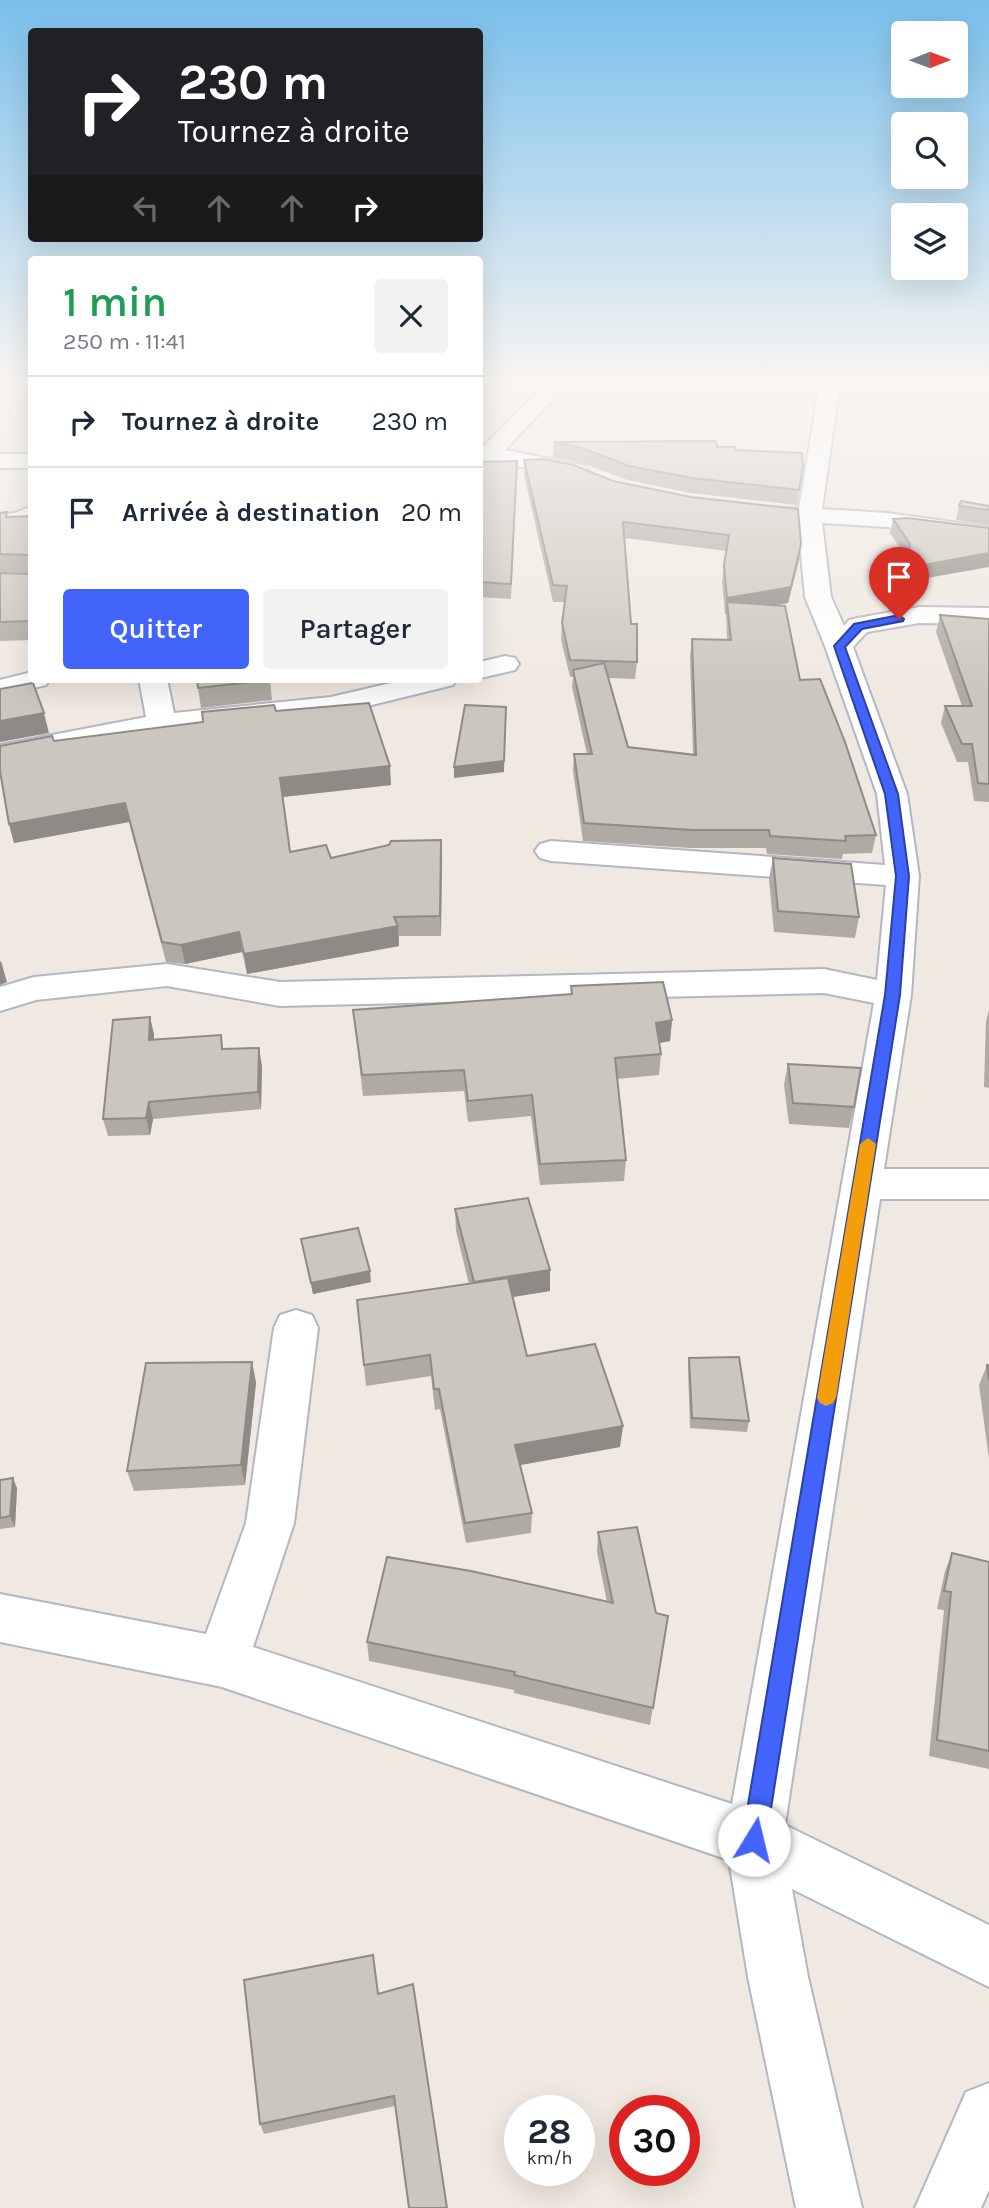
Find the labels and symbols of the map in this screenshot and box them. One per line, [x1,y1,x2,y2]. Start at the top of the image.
north arrow [891,21,968,98]
pin [869,547,929,619]
position arrow [717,1803,791,1877]
speed limit sign: 30 [609,2095,700,2186]

